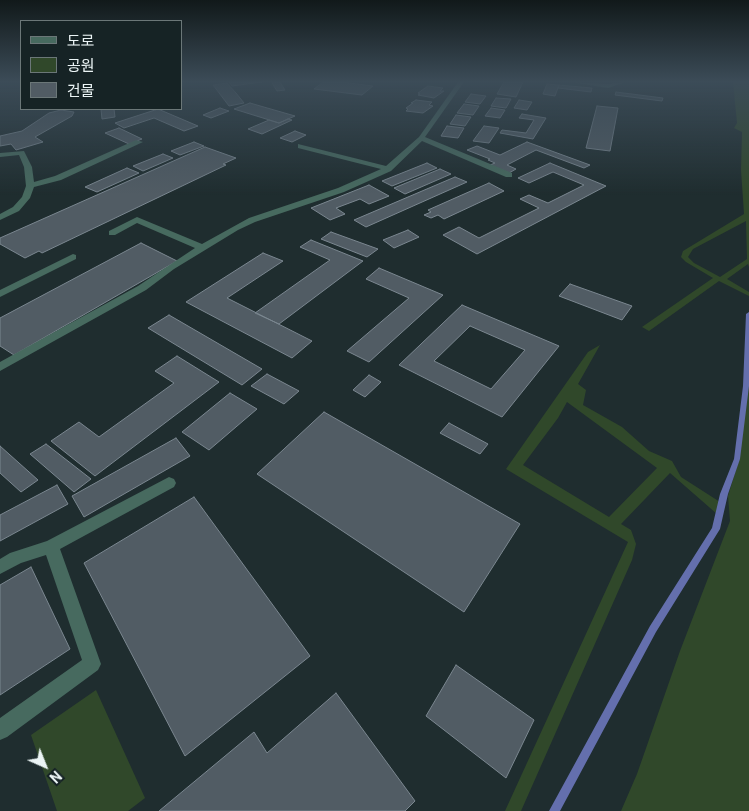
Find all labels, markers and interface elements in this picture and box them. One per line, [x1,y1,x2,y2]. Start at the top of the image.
legend [20,20,182,110]
text: 도로 [67,32,95,50]
text: 공원 [67,57,95,75]
text: 건물 [67,82,95,100]
north arrow [20,741,70,791]
text: N [46,768,65,786]

